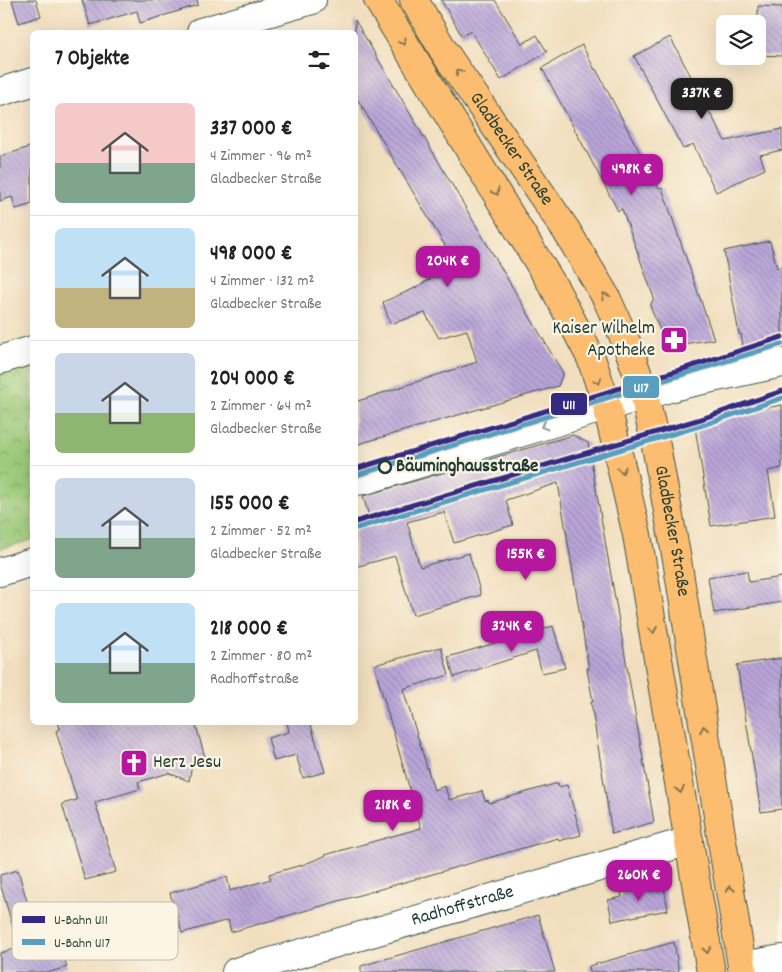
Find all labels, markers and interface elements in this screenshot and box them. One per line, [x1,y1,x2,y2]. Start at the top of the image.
map controls [716,15,766,65]
button: layers [716,15,766,65]
one-way arrow [396,36,406,45]
text: 7 Objekte [55,45,129,75]
icon: filters [305,46,333,74]
one-way arrow [456,68,465,78]
pin: 337K € [661,78,743,120]
text: 337K € [682,82,722,105]
street label: Gladbecker Straße [462,87,559,212]
text: 337 000 € [210,115,292,145]
icon: home [95,123,155,183]
text: 4 Zimmer · 96 m² [210,145,312,168]
pin: 498K € [591,154,673,196]
text: 498K € [612,158,652,181]
text: Gladbecker Straße [210,168,322,191]
one-way arrow [490,187,500,196]
text: 498 000 € [210,240,292,270]
pin: 204K € [407,246,489,288]
icon: home [95,248,155,308]
text: 204K € [427,250,469,273]
text: 4 Zimmer · 132 m² [210,270,314,293]
one-way arrow [601,292,611,301]
text: Gladbecker Straße [210,293,322,316]
place label: Kaiser Wilhelm Apotheke [553,316,655,365]
pharmacy icon: Kaiser Wilhelm Apotheke [659,325,689,355]
text: 204 000 € [210,365,295,395]
icon: home [95,373,155,433]
line badge: U17 [622,375,660,399]
one-way arrow [592,376,602,384]
text: U17 [633,379,649,399]
line badge: U11 [550,392,588,416]
text: 2 Zimmer · 64 m² [210,395,312,418]
text: U11 [563,396,575,416]
text: Gladbecker Straße [210,418,322,441]
one-way arrow [540,421,548,431]
place label: Bäuminghausstraße [396,454,538,481]
marker: Bäuminghausstraße [378,460,392,474]
street label: Gladbecker Straße [646,463,696,599]
one-way arrow [617,466,627,475]
text: 155 000 € [210,490,290,520]
icon: home [95,498,155,558]
text: 2 Zimmer · 52 m² [210,520,311,543]
pin: 155K € [485,538,567,581]
text: Gladbecker Straße [210,543,322,566]
text: 155K € [507,543,545,566]
pin: 324K € [471,610,553,653]
text: 218 000 € [210,615,288,645]
text: 324K € [492,615,532,638]
icon: home [95,623,155,683]
one-way arrow [647,626,657,634]
text: 2 Zimmer · 80 m² [210,645,312,668]
text: Radhoffstraße [210,668,299,691]
one-way arrow [699,725,709,733]
church icon: Herz Jesu [119,748,149,778]
place label: Herz Jesu [153,750,221,777]
one-way arrow [675,786,685,795]
pin: 218K € [352,790,434,832]
text: 218K € [375,794,411,817]
pin: 260K € [598,860,680,902]
text: 260K € [617,864,661,887]
street label: Radhoffstraße [408,879,517,934]
one-way arrow [725,885,735,894]
legend [12,902,178,960]
text: U-Bahn U11 [54,911,108,931]
text: U-Bahn U17 [54,934,110,954]
one-way arrow [702,946,712,955]

